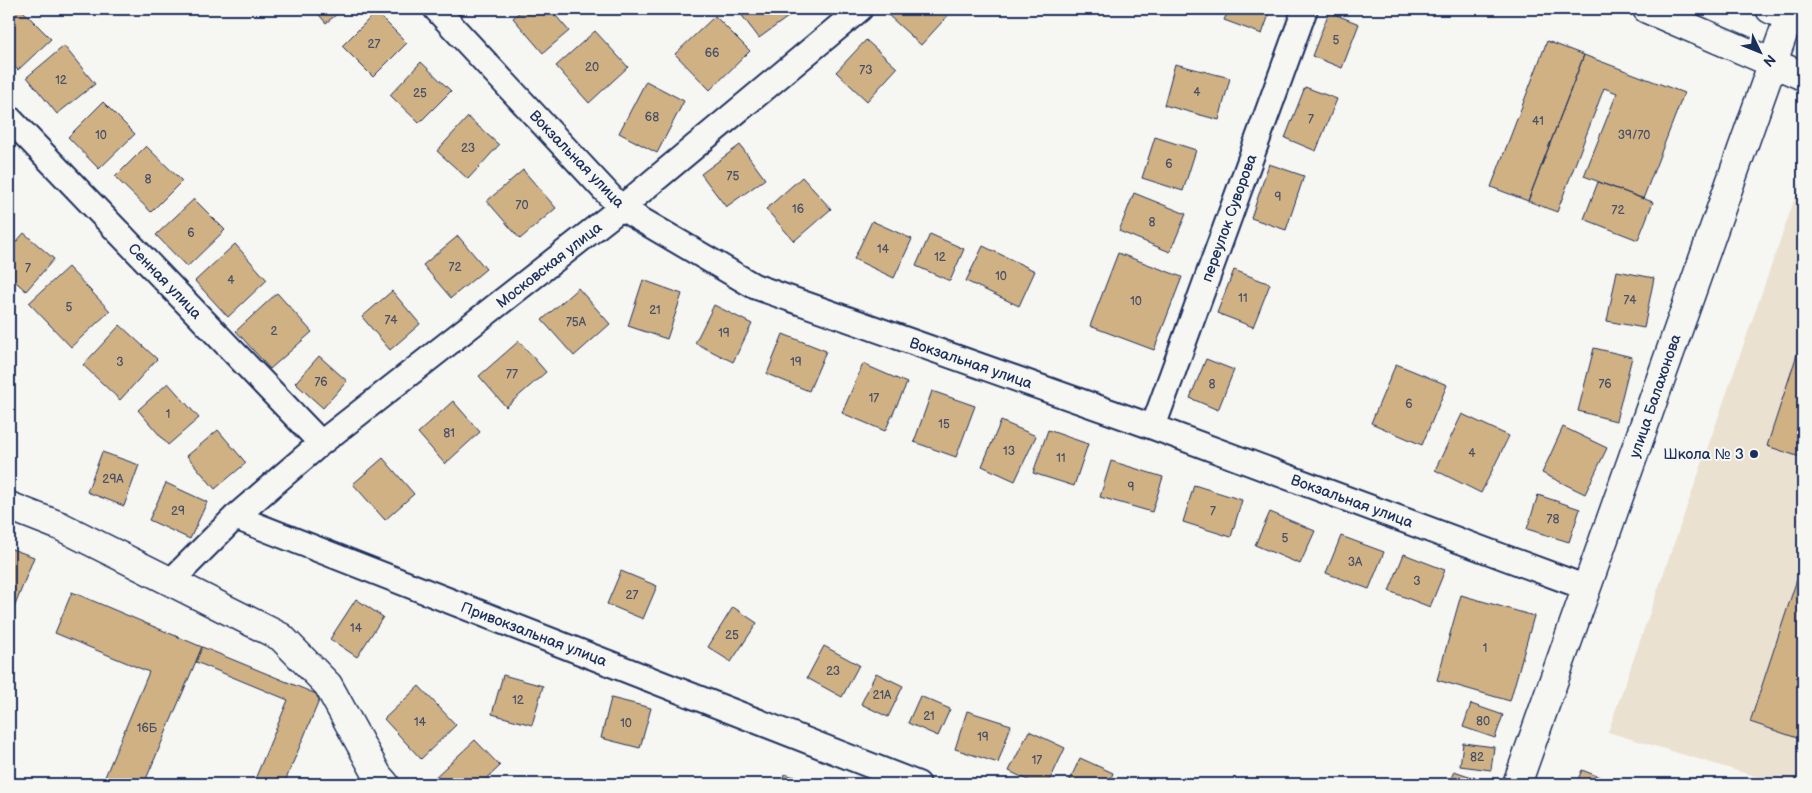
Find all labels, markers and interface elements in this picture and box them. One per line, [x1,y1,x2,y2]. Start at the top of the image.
north arrow [1734,28,1784,78]
house number: 5 [1333,33,1340,48]
house number: 27 [368,37,381,52]
house number: 66 [705,46,719,61]
text: N [1759,51,1779,70]
house number: 20 [585,60,599,75]
house number: 73 [859,63,873,78]
house number: 12 [55,73,67,88]
house number: 4 [1193,85,1201,100]
house number: 25 [413,86,427,101]
street label: Вокзальная улица [525,106,628,212]
house number: 68 [645,110,659,125]
house number: 7 [1308,112,1314,127]
house number: 41 [1532,114,1544,129]
house number: 10 [95,128,107,143]
house number: 39/70 [1618,128,1650,143]
house number: 23 [461,141,475,156]
street label: переулок Суворова [1197,151,1262,285]
house number: 6 [1165,157,1173,172]
house number: 75 [727,169,740,184]
house number: 8 [145,172,152,187]
house number: 9 [1275,190,1282,205]
house number: 70 [516,198,528,213]
house number: 16 [792,202,804,217]
house number: 72 [1612,203,1624,218]
house number: 8 [1149,215,1156,230]
street label: Московская улица [493,218,606,313]
house number: 6 [187,226,195,241]
street label: Сенная улица [124,239,206,323]
house number: 14 [877,242,890,257]
house number: 12 [934,250,946,265]
house number: 72 [449,260,461,275]
house number: 7 [25,261,31,276]
house number: 10 [995,269,1007,284]
house number: 4 [227,273,235,288]
house number: 11 [1238,291,1248,306]
house number: 74 [1623,293,1637,308]
house number: 10 [1130,294,1142,309]
house number: 5 [66,300,73,315]
house number: 21 [649,303,661,318]
house number: 74 [384,313,398,328]
house number: 75А [566,315,587,330]
house number: 2 [270,324,278,339]
house number: 19 [718,326,730,341]
street label: улица Балахонова [1625,332,1686,461]
street label: Вокзальная улица [907,334,1035,393]
house number: 3 [116,355,124,370]
house number: 19 [790,355,802,370]
house number: 77 [506,367,518,382]
house number: 76 [314,375,328,390]
house number: 8 [1209,377,1216,392]
house number: 76 [1598,377,1612,392]
house number: 17 [869,391,879,406]
house number: 6 [1405,397,1413,412]
house number: 1 [166,407,170,422]
house number: 15 [938,417,950,432]
house number: 81 [443,426,455,441]
house number: 13 [1003,444,1015,459]
place label: Школа № 3 [1663,445,1744,464]
house number: 4 [1468,446,1476,461]
marker: Школа № 3 [1748,448,1760,460]
house number: 11 [1056,451,1066,466]
street label: Вокзальная улица [1288,471,1416,532]
house number: 29А [102,472,124,487]
house number: 9 [1128,480,1135,495]
house number: 29 [171,504,185,519]
house number: 7 [1210,504,1216,519]
house number: 78 [1547,512,1559,527]
house number: 5 [1282,531,1289,546]
house number: 3А [1348,555,1363,570]
house number: 3 [1413,574,1421,589]
house number: 27 [626,588,639,603]
street label: Привокзальная улица [458,598,610,671]
house number: 14 [350,621,363,636]
house number: 25 [725,628,739,643]
house number: 1 [1483,641,1487,656]
house number: 23 [826,664,840,679]
house number: 21А [873,688,892,703]
house number: 12 [512,693,524,708]
house number: 21 [923,709,935,724]
house number: 80 [1476,714,1490,729]
house number: 14 [414,715,427,730]
house number: 10 [620,716,632,731]
house number: 16Б [137,721,158,736]
house number: 19 [977,730,989,745]
house number: 82 [1470,750,1484,765]
house number: 17 [1032,753,1042,768]

